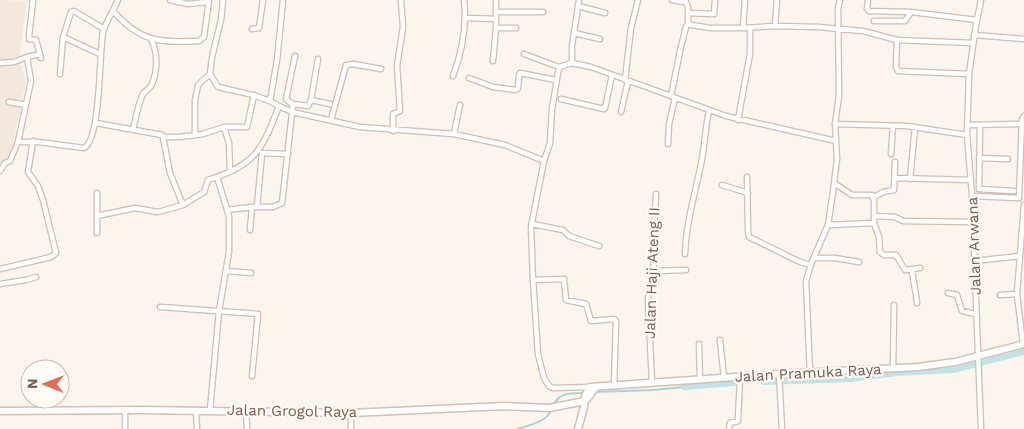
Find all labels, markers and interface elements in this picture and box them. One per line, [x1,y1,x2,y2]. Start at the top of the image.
street label: Jalan Arwana [963,196,985,295]
street label: Jalan Haji Ateng II [641,207,663,339]
north arrow [20,359,70,409]
street label: Jalan Pramuka Raya [734,360,882,386]
text: N [24,378,40,389]
street label: Jalan Grogol Raya [227,401,358,421]

